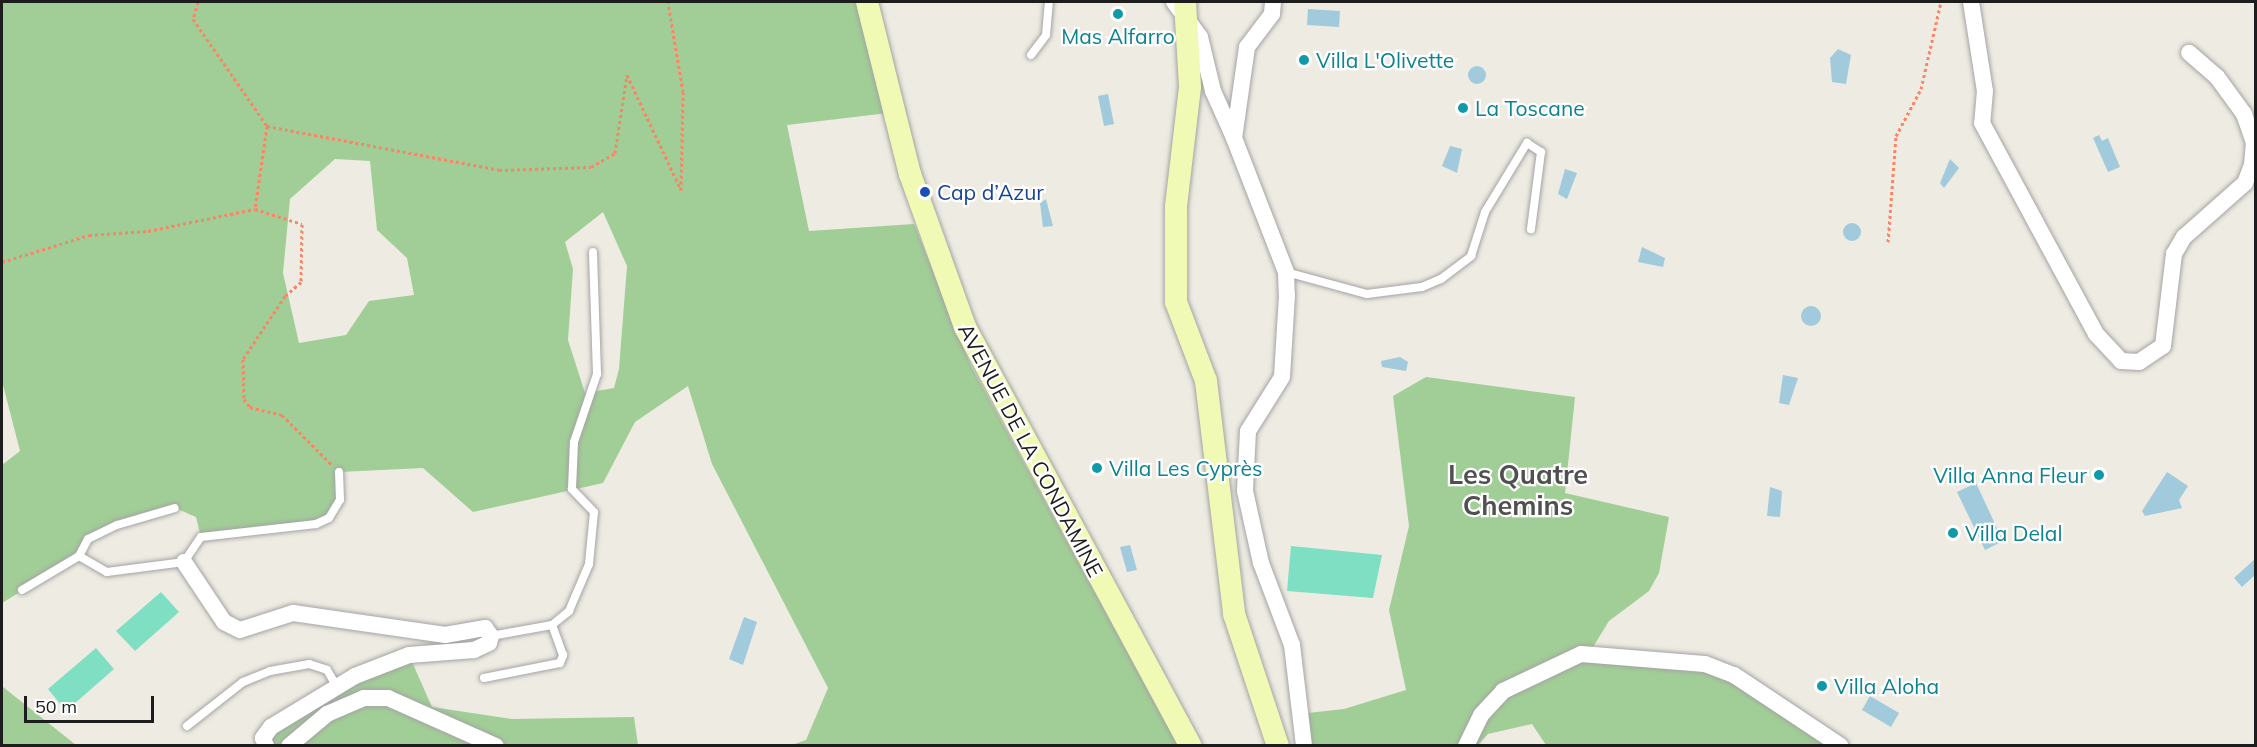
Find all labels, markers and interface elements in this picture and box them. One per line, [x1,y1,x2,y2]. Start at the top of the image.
marker: Mas Alfarro [1111,7,1125,21]
place label: Mas Alfarro [1061,23,1175,49]
place label: Villa L'Olivette [1316,47,1454,73]
marker: Villa L'Olivette [1297,53,1311,67]
place label: La Toscane [1475,95,1585,121]
marker: La Toscane [1456,101,1470,115]
place label: Cap d’Azur [937,179,1044,205]
marker: Cap d’Azur [918,185,932,199]
street label: AVENUE DE LA CONDAMINE [953,319,1109,581]
place label: Villa Les Cyprès [1109,455,1262,481]
district label: Les Quatre Chemins [1448,458,1588,521]
marker: Villa Les Cyprès [1090,461,1104,475]
place label: Villa Anna Fleur [1933,462,2087,488]
marker: Villa Anna Fleur [2092,468,2106,482]
place label: Villa Delal [1965,520,2062,546]
marker: Villa Delal [1946,526,1960,540]
place label: Villa Aloha [1834,673,1939,699]
marker: Villa Aloha [1815,679,1829,693]
scale bar [27,684,158,722]
text: 50 m [35,695,77,718]

